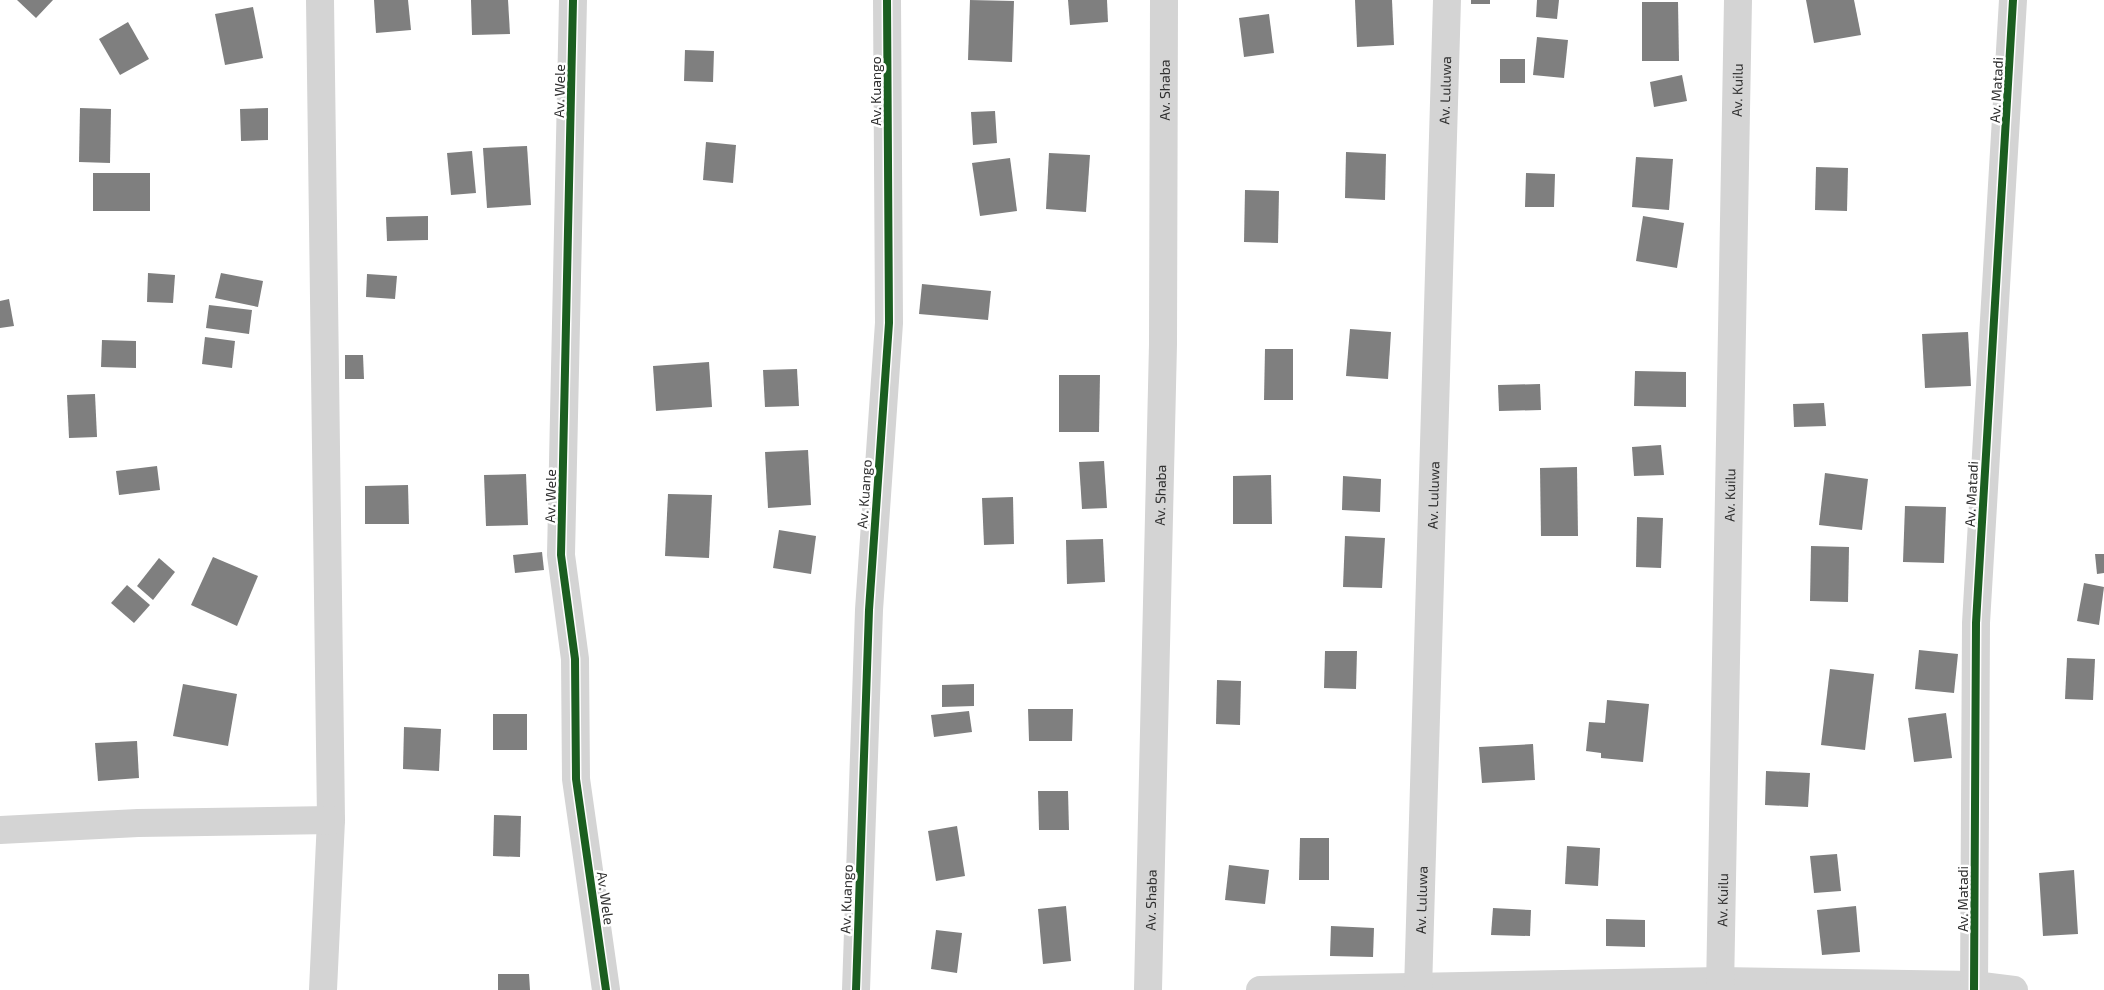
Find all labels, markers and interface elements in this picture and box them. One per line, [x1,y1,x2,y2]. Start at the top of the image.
street label: Av. Kuango [867,56,884,126]
street label: Av. Luluwa [1435,56,1454,125]
street label: Av. Matadi [1986,56,2006,124]
street label: Av. Shaba [1155,60,1172,121]
street label: Av. Kuilu [1727,63,1745,117]
street label: Av. Wele [550,64,568,118]
street label: Av. Kuango [853,459,875,529]
street label: Av. Matadi [1961,460,1981,528]
street label: Av. Luluwa [1423,461,1442,530]
street label: Av. Shaba [1150,464,1169,526]
street label: Av. Kuilu [1720,468,1738,522]
street label: Av. Wele [541,469,559,523]
street label: Av. Kuango [836,864,856,934]
street label: Av. Luluwa [1411,866,1430,934]
street label: Av. Matadi [1954,866,1971,932]
street label: Av. Shaba [1141,869,1159,931]
street label: Av. Wele [594,870,618,926]
street label: Av. Kuilu [1713,873,1731,927]

